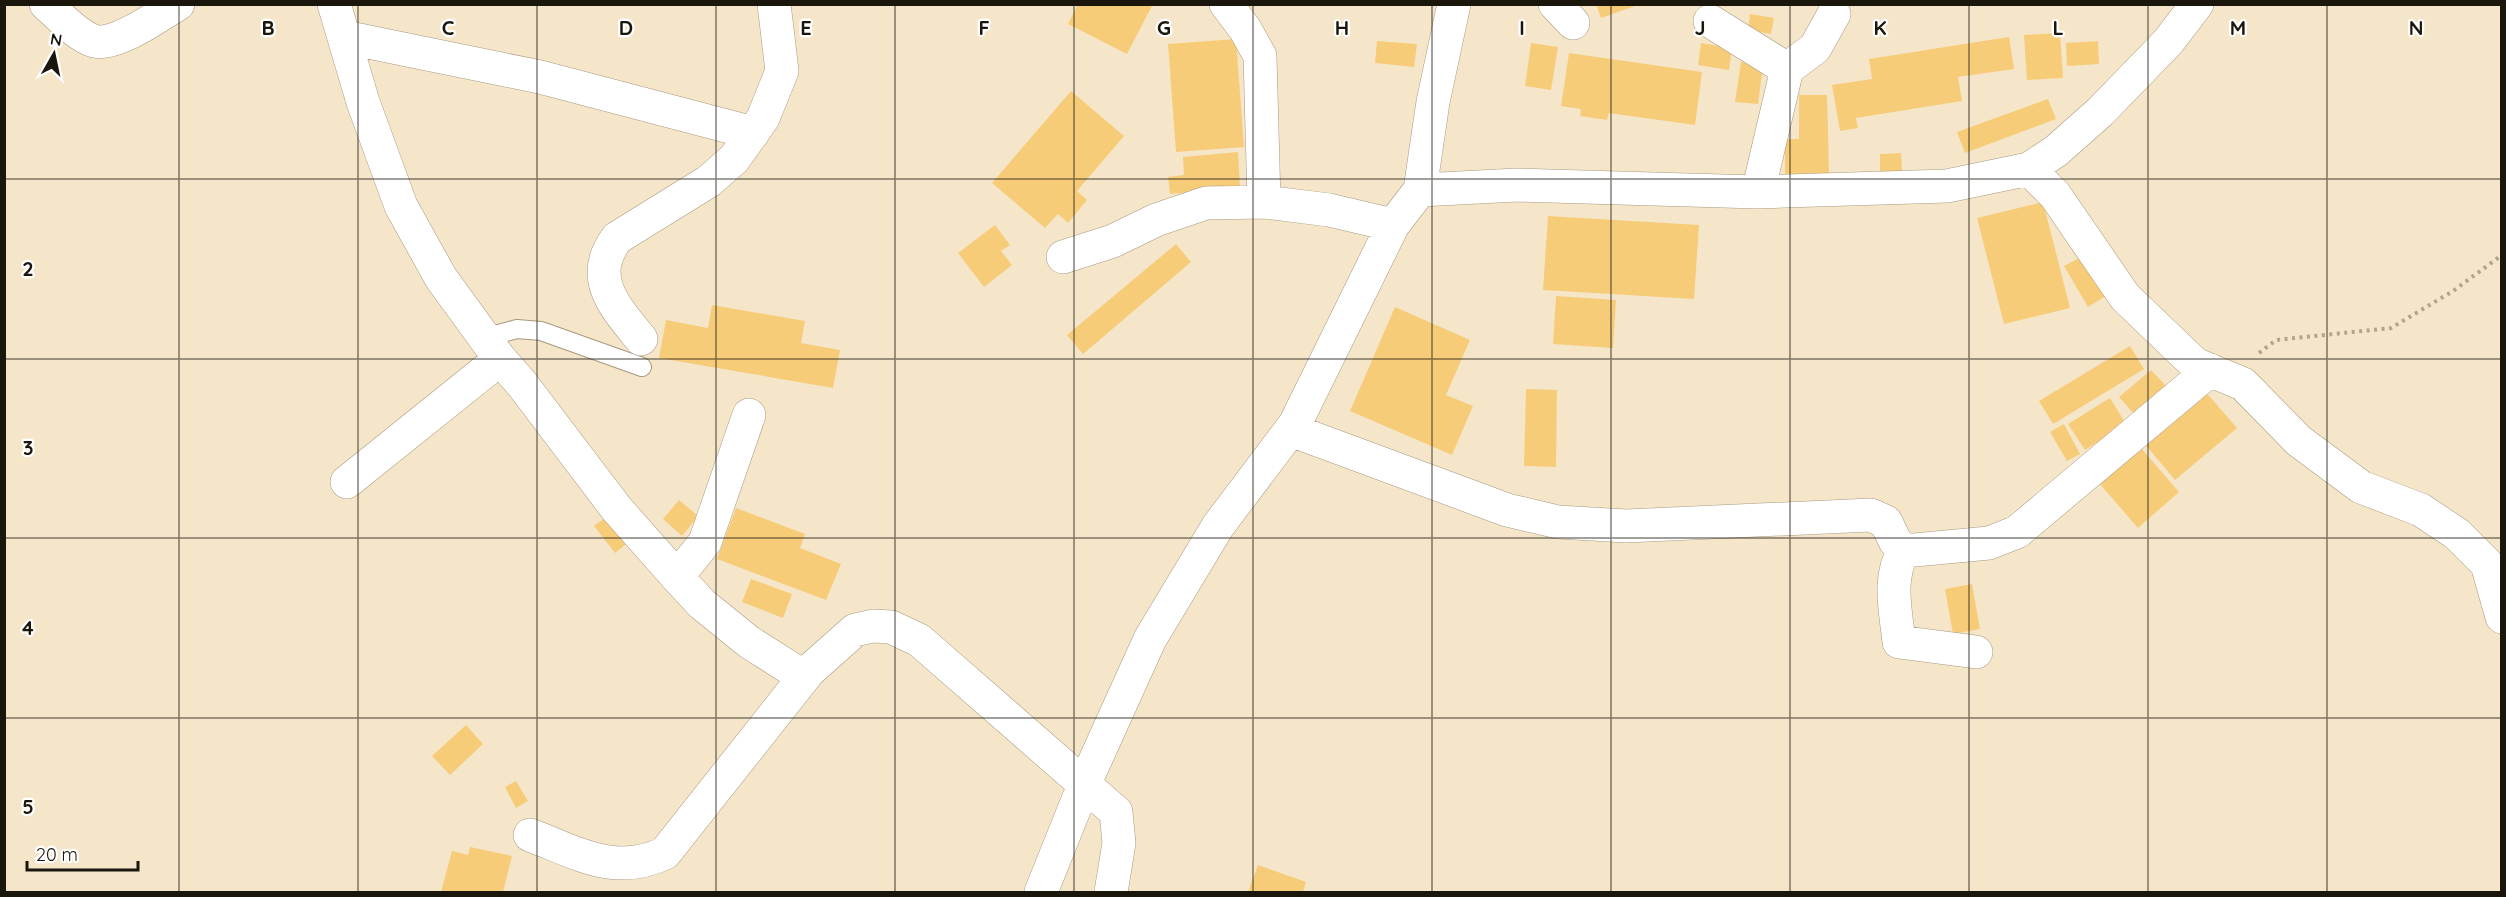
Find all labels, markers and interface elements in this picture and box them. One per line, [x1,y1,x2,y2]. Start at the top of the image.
text: B [261,15,275,40]
text: C [442,15,455,40]
text: D [619,15,633,40]
text: E [800,15,812,40]
text: F [978,15,990,40]
text: G [1157,15,1171,40]
text: H [1335,15,1349,40]
text: I [1519,15,1525,40]
text: J [1694,15,1706,40]
text: K [1873,15,1887,40]
text: L [2052,15,2064,40]
text: M [2230,15,2246,40]
text: N [2409,15,2423,40]
north arrow [24,24,84,84]
text: N [49,28,64,50]
text: 2 [22,256,34,281]
text: 3 [23,435,33,460]
text: 4 [22,615,34,640]
text: 5 [22,794,34,819]
scale bar [27,834,138,872]
text: 20 m [36,843,78,866]

